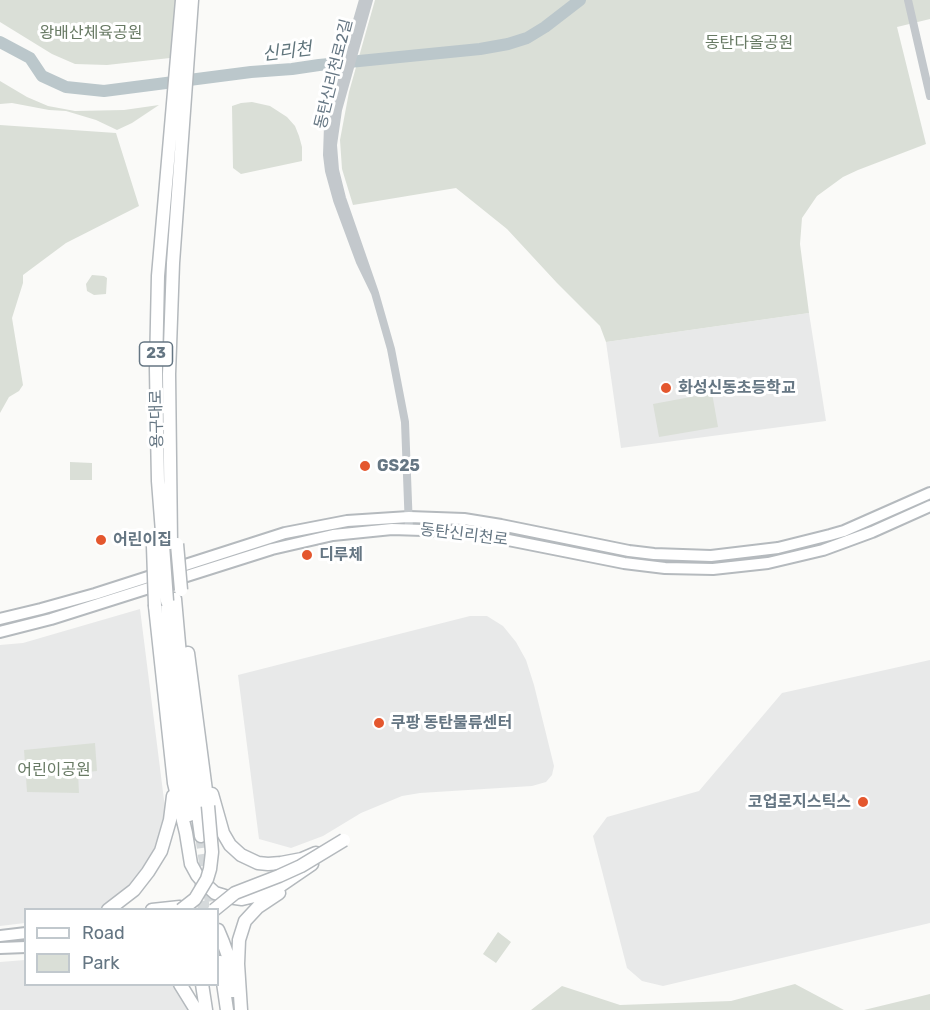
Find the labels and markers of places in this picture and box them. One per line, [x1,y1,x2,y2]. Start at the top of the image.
place label: 화성신동초등학교 [678,378,796,398]
marker: 화성신동초등학교 [659,381,673,395]
place label: GS25 [377,456,420,476]
marker: GS25 [358,459,372,473]
place label: 어린이집 [113,530,172,550]
marker: 어린이집 [94,533,108,547]
place label: 디루체 [319,545,363,565]
marker: 디루체 [300,548,314,562]
place label: 쿠팡 동탄물류센터 [391,713,512,733]
marker: 쿠팡 동탄물류센터 [372,716,386,730]
place label: 코업로지스틱스 [748,792,851,812]
marker: 코업로지스틱스 [856,795,870,809]

